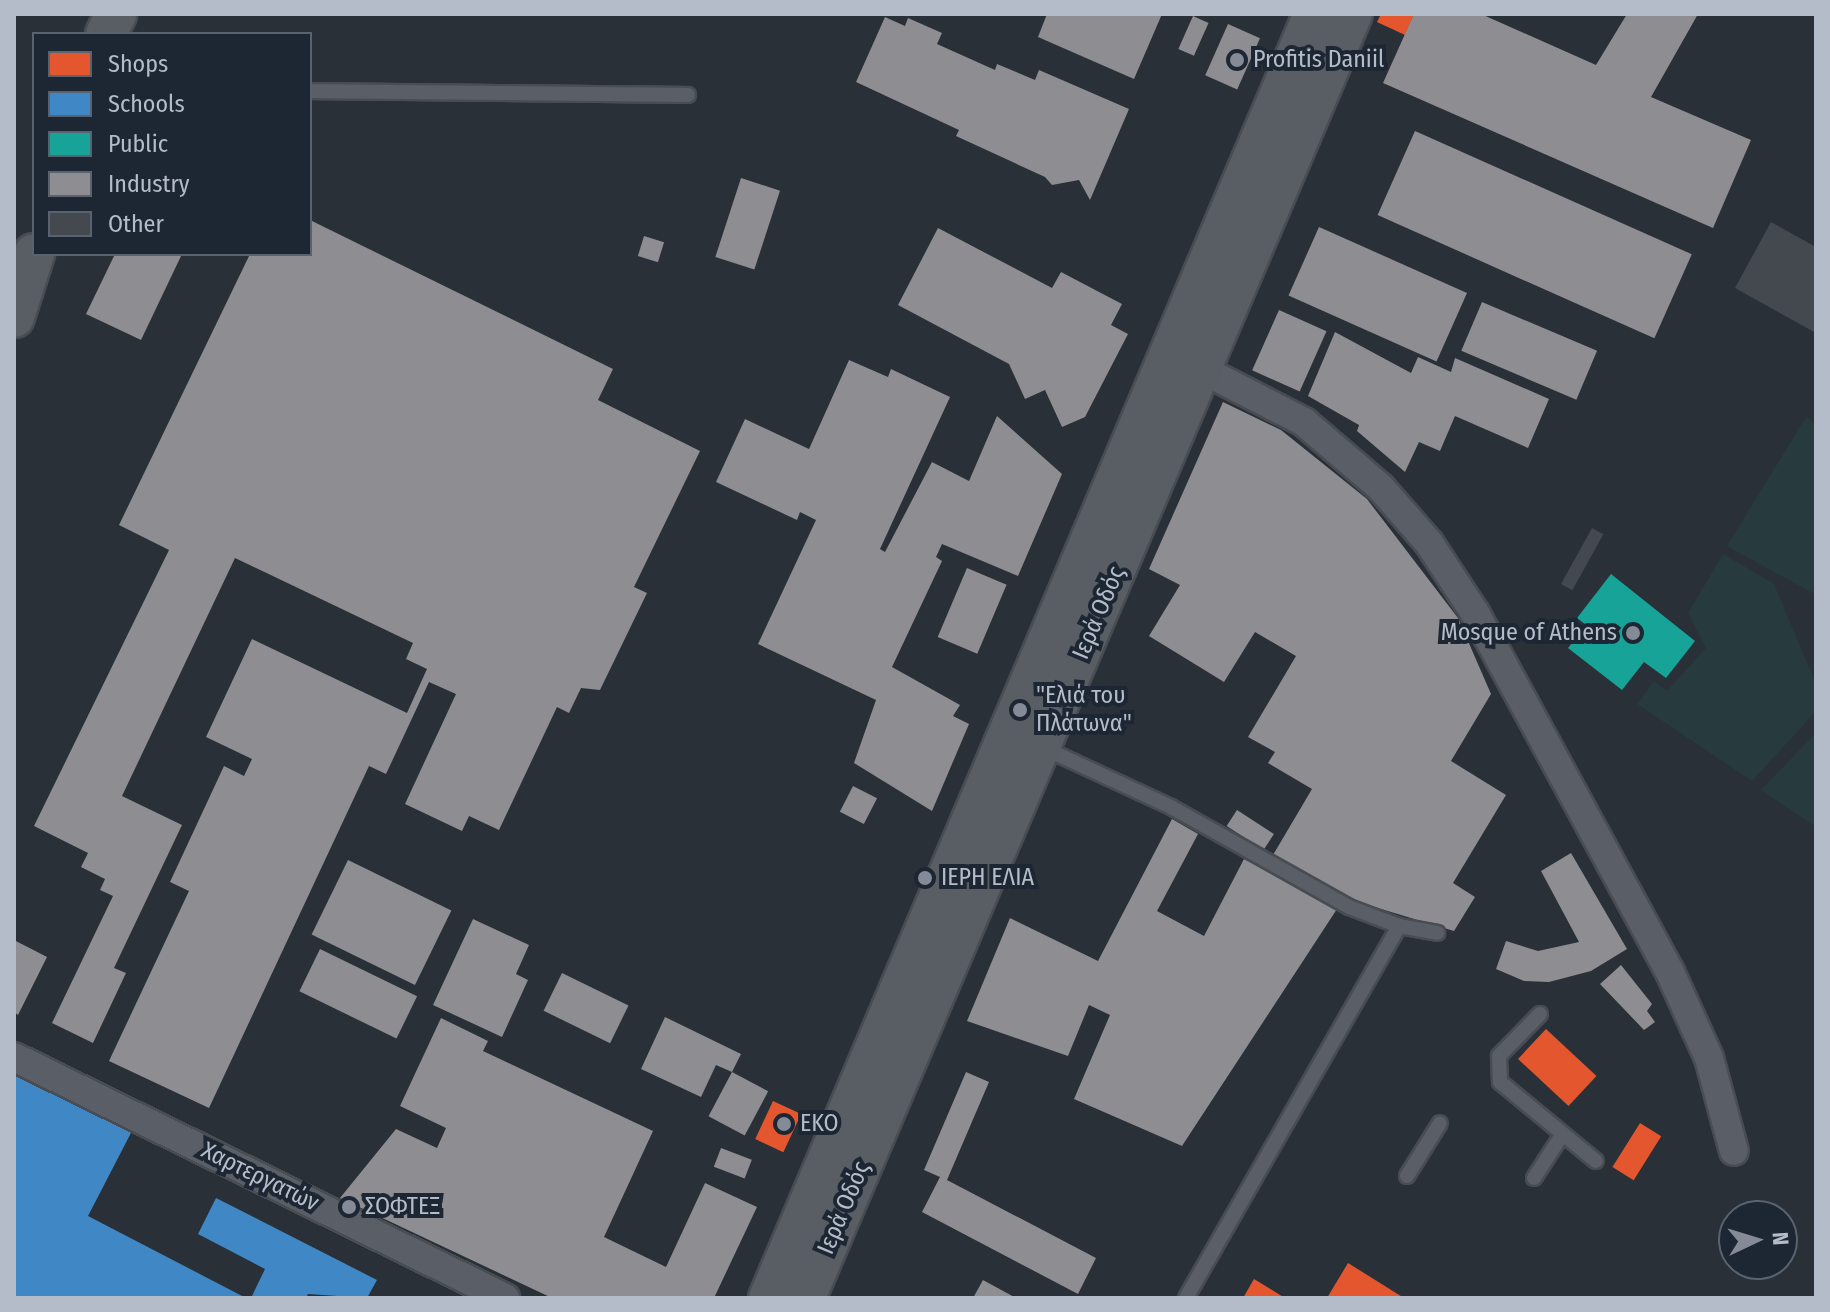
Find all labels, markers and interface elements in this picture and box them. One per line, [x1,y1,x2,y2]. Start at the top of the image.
legend [32,32,312,256]
place label: Profitis Daniil [1253,46,1384,74]
text: Shops [108,50,168,78]
marker: Profitis Daniil [1228,51,1246,69]
text: Schools [108,90,185,118]
text: Public [108,130,168,158]
text: Industry [108,170,190,198]
text: Other [108,210,164,238]
street label: Ιερά Οδός [1067,562,1131,664]
place label: Mosque of Athens [1441,619,1617,647]
marker: Mosque of Athens [1624,624,1642,642]
place label: "Ελιά του Πλάτωνα" [1036,682,1132,738]
marker: "Ελιά του Πλάτωνα" [1011,701,1029,719]
place label: ΙΕΡΗ ΕΛΙΑ [941,864,1034,892]
marker: ΙΕΡΗ ΕΛΙΑ [916,869,934,887]
place label: EKO [800,1110,839,1138]
marker: EKO [775,1115,793,1133]
street label: Χαρτεργατών [196,1136,324,1218]
street label: Ιερά Οδός [812,1157,876,1259]
place label: ΣΟΦΤΕΞ [365,1193,440,1221]
marker: ΣΟΦΤΕΞ [340,1198,358,1216]
north arrow [1718,1200,1798,1280]
text: N [1767,1231,1794,1246]

